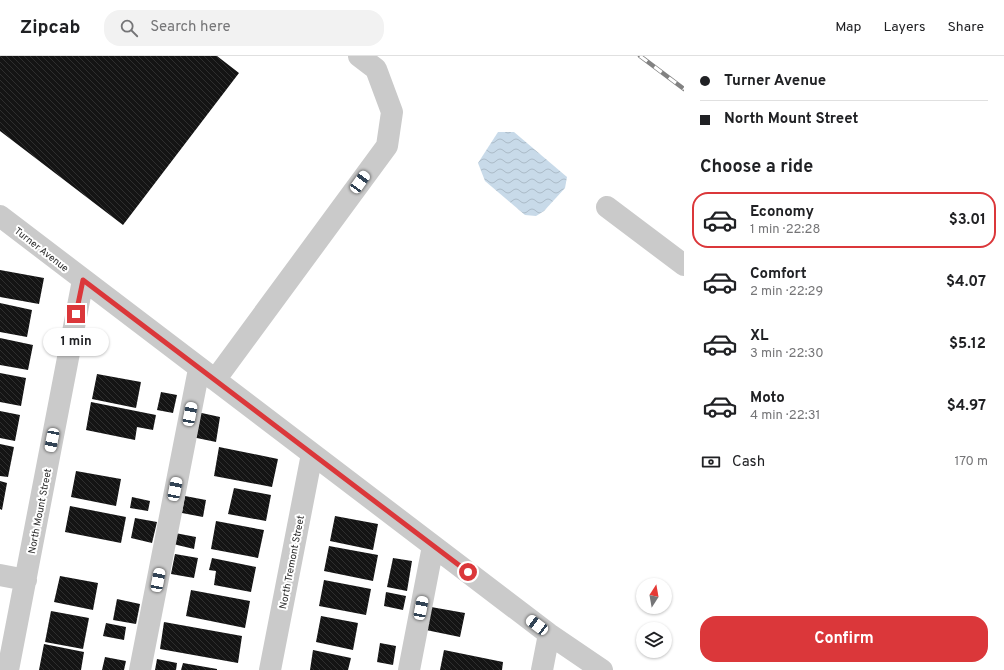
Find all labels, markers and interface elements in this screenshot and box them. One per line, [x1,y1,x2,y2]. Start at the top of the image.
search box [104,10,384,46]
text: Zipcab [20,16,80,40]
icon: search [118,17,140,39]
text: Search here [150,18,231,37]
text: Map [835,19,861,36]
text: Layers [883,19,925,36]
text: Share [947,19,984,36]
text: Turner Avenue [724,72,826,91]
text: North Mount Street [724,110,859,129]
text: Choose a ride [700,156,813,179]
car [348,169,372,195]
icon: car [702,202,738,238]
text: Economy [750,203,814,222]
text: $3.01 [949,211,986,230]
text: 1 min · 22:28 [750,222,820,238]
street label: Turner Avenue [11,225,71,275]
icon: car [702,264,738,300]
text: Comfort [750,265,807,284]
text: $4.07 [946,273,986,292]
text: 2 min · 22:29 [750,284,823,300]
route end [67,305,85,323]
icon: car [702,326,738,362]
text: XL [750,327,768,346]
callout: 1 min [43,328,109,356]
text: 1 min [60,334,92,350]
text: $5.12 [949,335,986,354]
text: 3 min · 22:30 [750,346,824,362]
icon: car [702,388,738,424]
text: Moto [750,389,785,408]
text: $4.97 [947,397,986,416]
car [182,401,198,427]
text: 4 min · 22:31 [750,408,820,424]
car [44,427,60,453]
icon: cash [700,451,722,473]
text: Cash [732,453,765,472]
text: 170 m [954,454,988,470]
street label: North Mount Street [26,467,55,555]
car [167,476,183,502]
street label: North Tremont Street [277,514,308,610]
route start [459,563,477,581]
car [150,567,166,593]
north arrow [636,578,672,614]
map controls [636,578,672,658]
car [413,595,429,621]
car [524,613,550,637]
button: Confirm [700,616,988,662]
button: layers [636,622,672,658]

